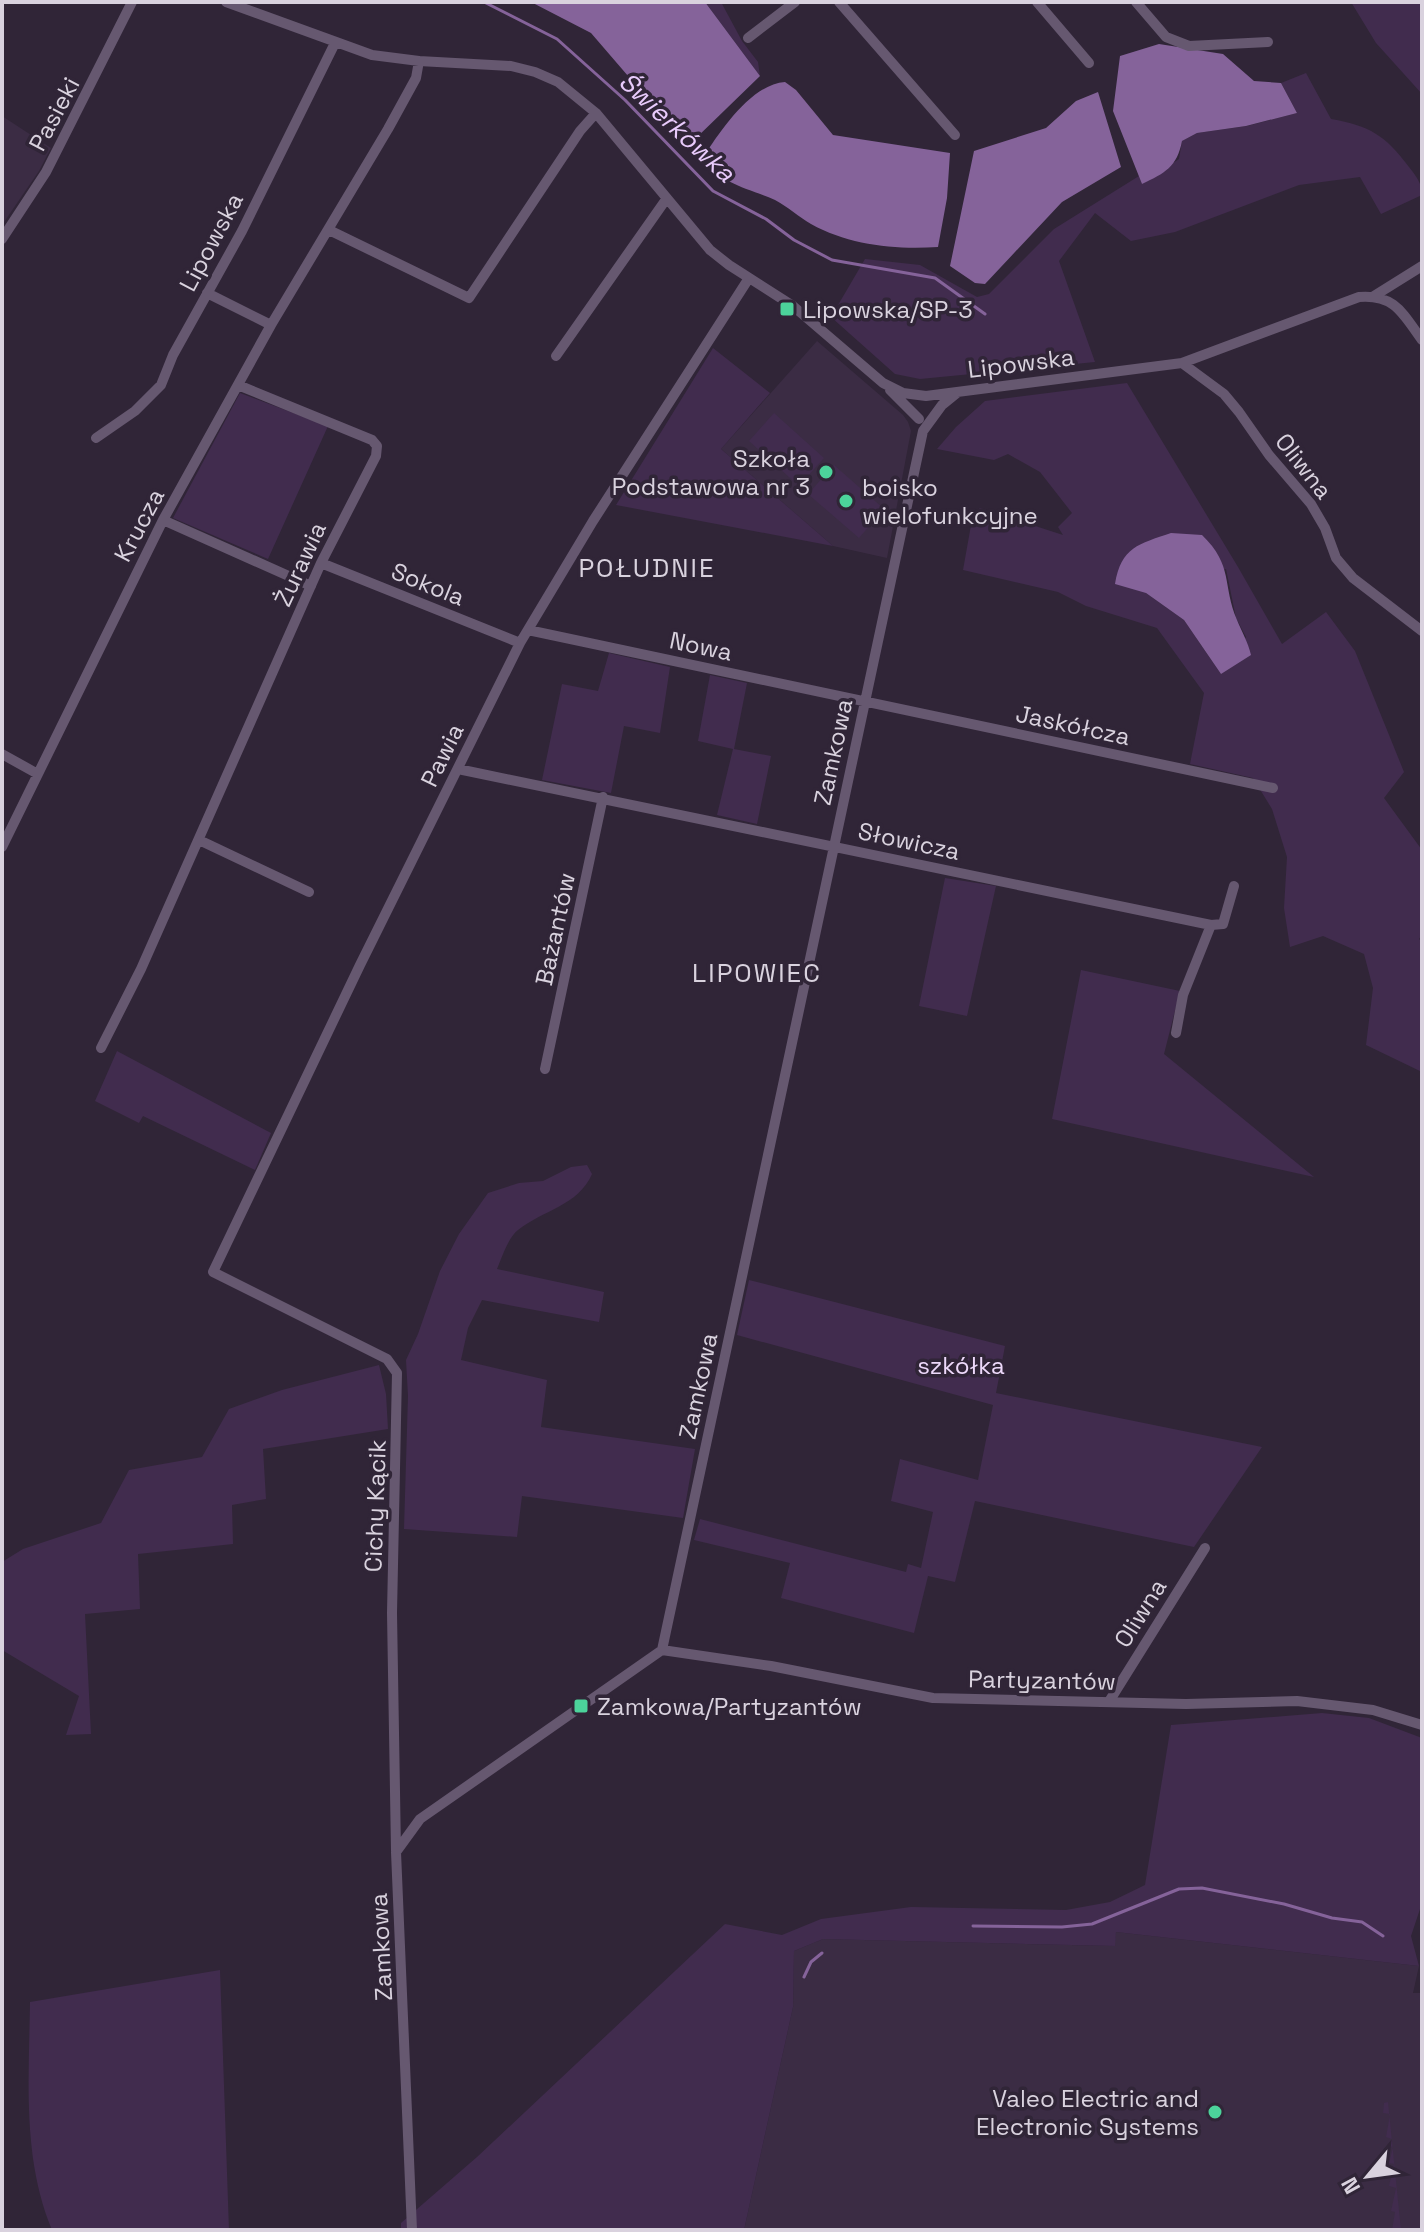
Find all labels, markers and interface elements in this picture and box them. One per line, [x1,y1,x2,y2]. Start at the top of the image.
water label: Świerkówka [612,64,743,190]
street label: Pasieki [22,72,86,156]
street label: Lipowska [172,187,250,297]
place label: Lipowska/SP-3 [803,294,973,325]
marker: Lipowska/SP-3 [778,300,796,318]
street label: Lipowska [966,341,1076,385]
street label: Oliwna [1269,427,1340,505]
place label: Szkoła Podstawowa nr 3 [612,443,810,502]
marker: Szkoła Podstawowa nr 3 [817,463,835,481]
place label: boisko wielofunkcyjne [862,472,1038,531]
street label: Krucza [107,483,171,567]
marker: boisko wielofunkcyjne [837,492,855,510]
street label: Żurawia [267,517,333,611]
district label: POŁUDNIE [578,551,716,585]
street label: Sokola [387,555,469,613]
street label: Nowa [667,624,735,668]
street label: Zamkowa [807,696,859,808]
street label: Jaskółcza [1013,698,1133,752]
street label: Pawia [413,718,471,792]
street label: Słowicza [855,815,963,867]
street label: Bażantów [528,870,582,988]
district label: LIPOWIEC [692,956,822,990]
street label: Zamkowa [672,1330,724,1442]
park label: szkółka [917,1350,1005,1381]
street label: Cichy Kącik [357,1439,393,1573]
street label: Oliwna [1107,1573,1173,1653]
street label: Partyzantów [968,1663,1116,1697]
place label: Zamkowa/Partyzantów [597,1691,862,1722]
marker: Zamkowa/Partyzantów [572,1697,590,1715]
street label: Zamkowa [363,1892,399,2002]
place label: Valeo Electric and Electronic Systems [976,2083,1199,2142]
marker: Valeo Electric and Electronic Systems [1206,2103,1224,2121]
north arrow [1328,2136,1408,2216]
text: N [1335,2172,1366,2199]

